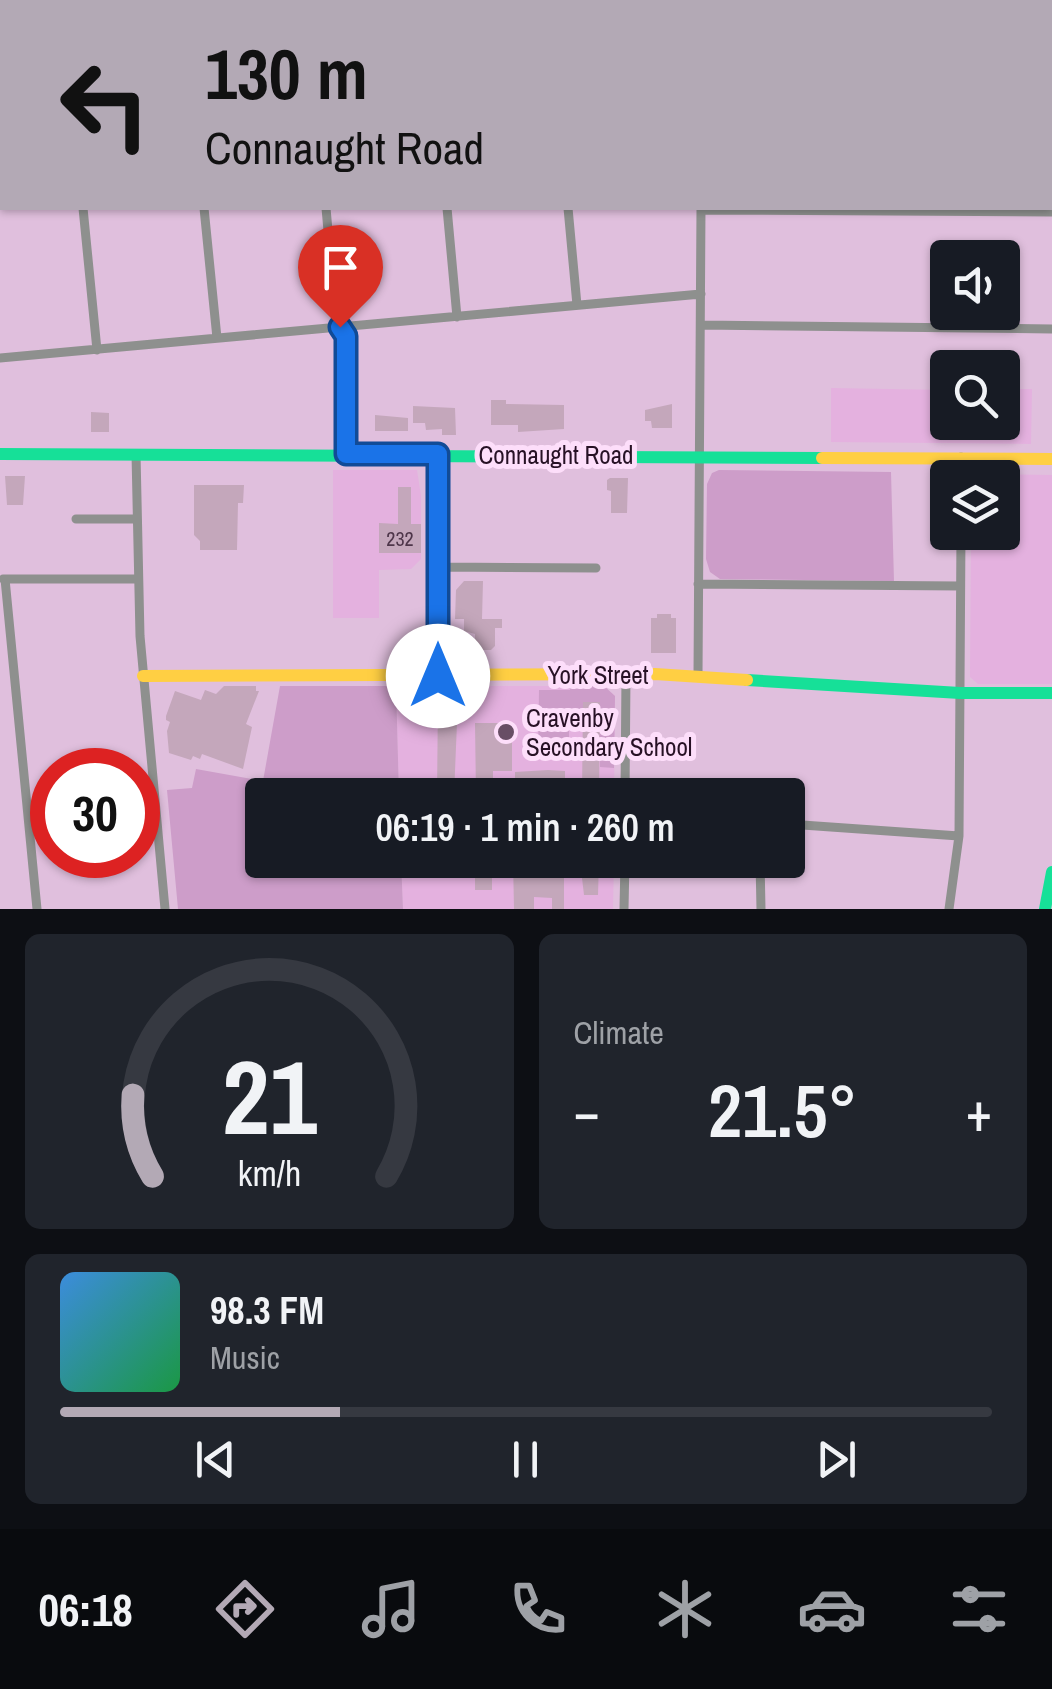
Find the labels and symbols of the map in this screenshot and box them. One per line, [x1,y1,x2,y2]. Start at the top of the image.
pin [298,225,383,328]
street label: Connaught Road [478,438,634,472]
house number: 232 [386,525,414,552]
position arrow [386,624,490,728]
street label: York Street [548,658,649,692]
place label: Cravenby Secondary School [526,701,692,764]
marker: Cravenby Secondary School [495,721,517,743]
speed limit sign: 30 [30,748,160,878]

